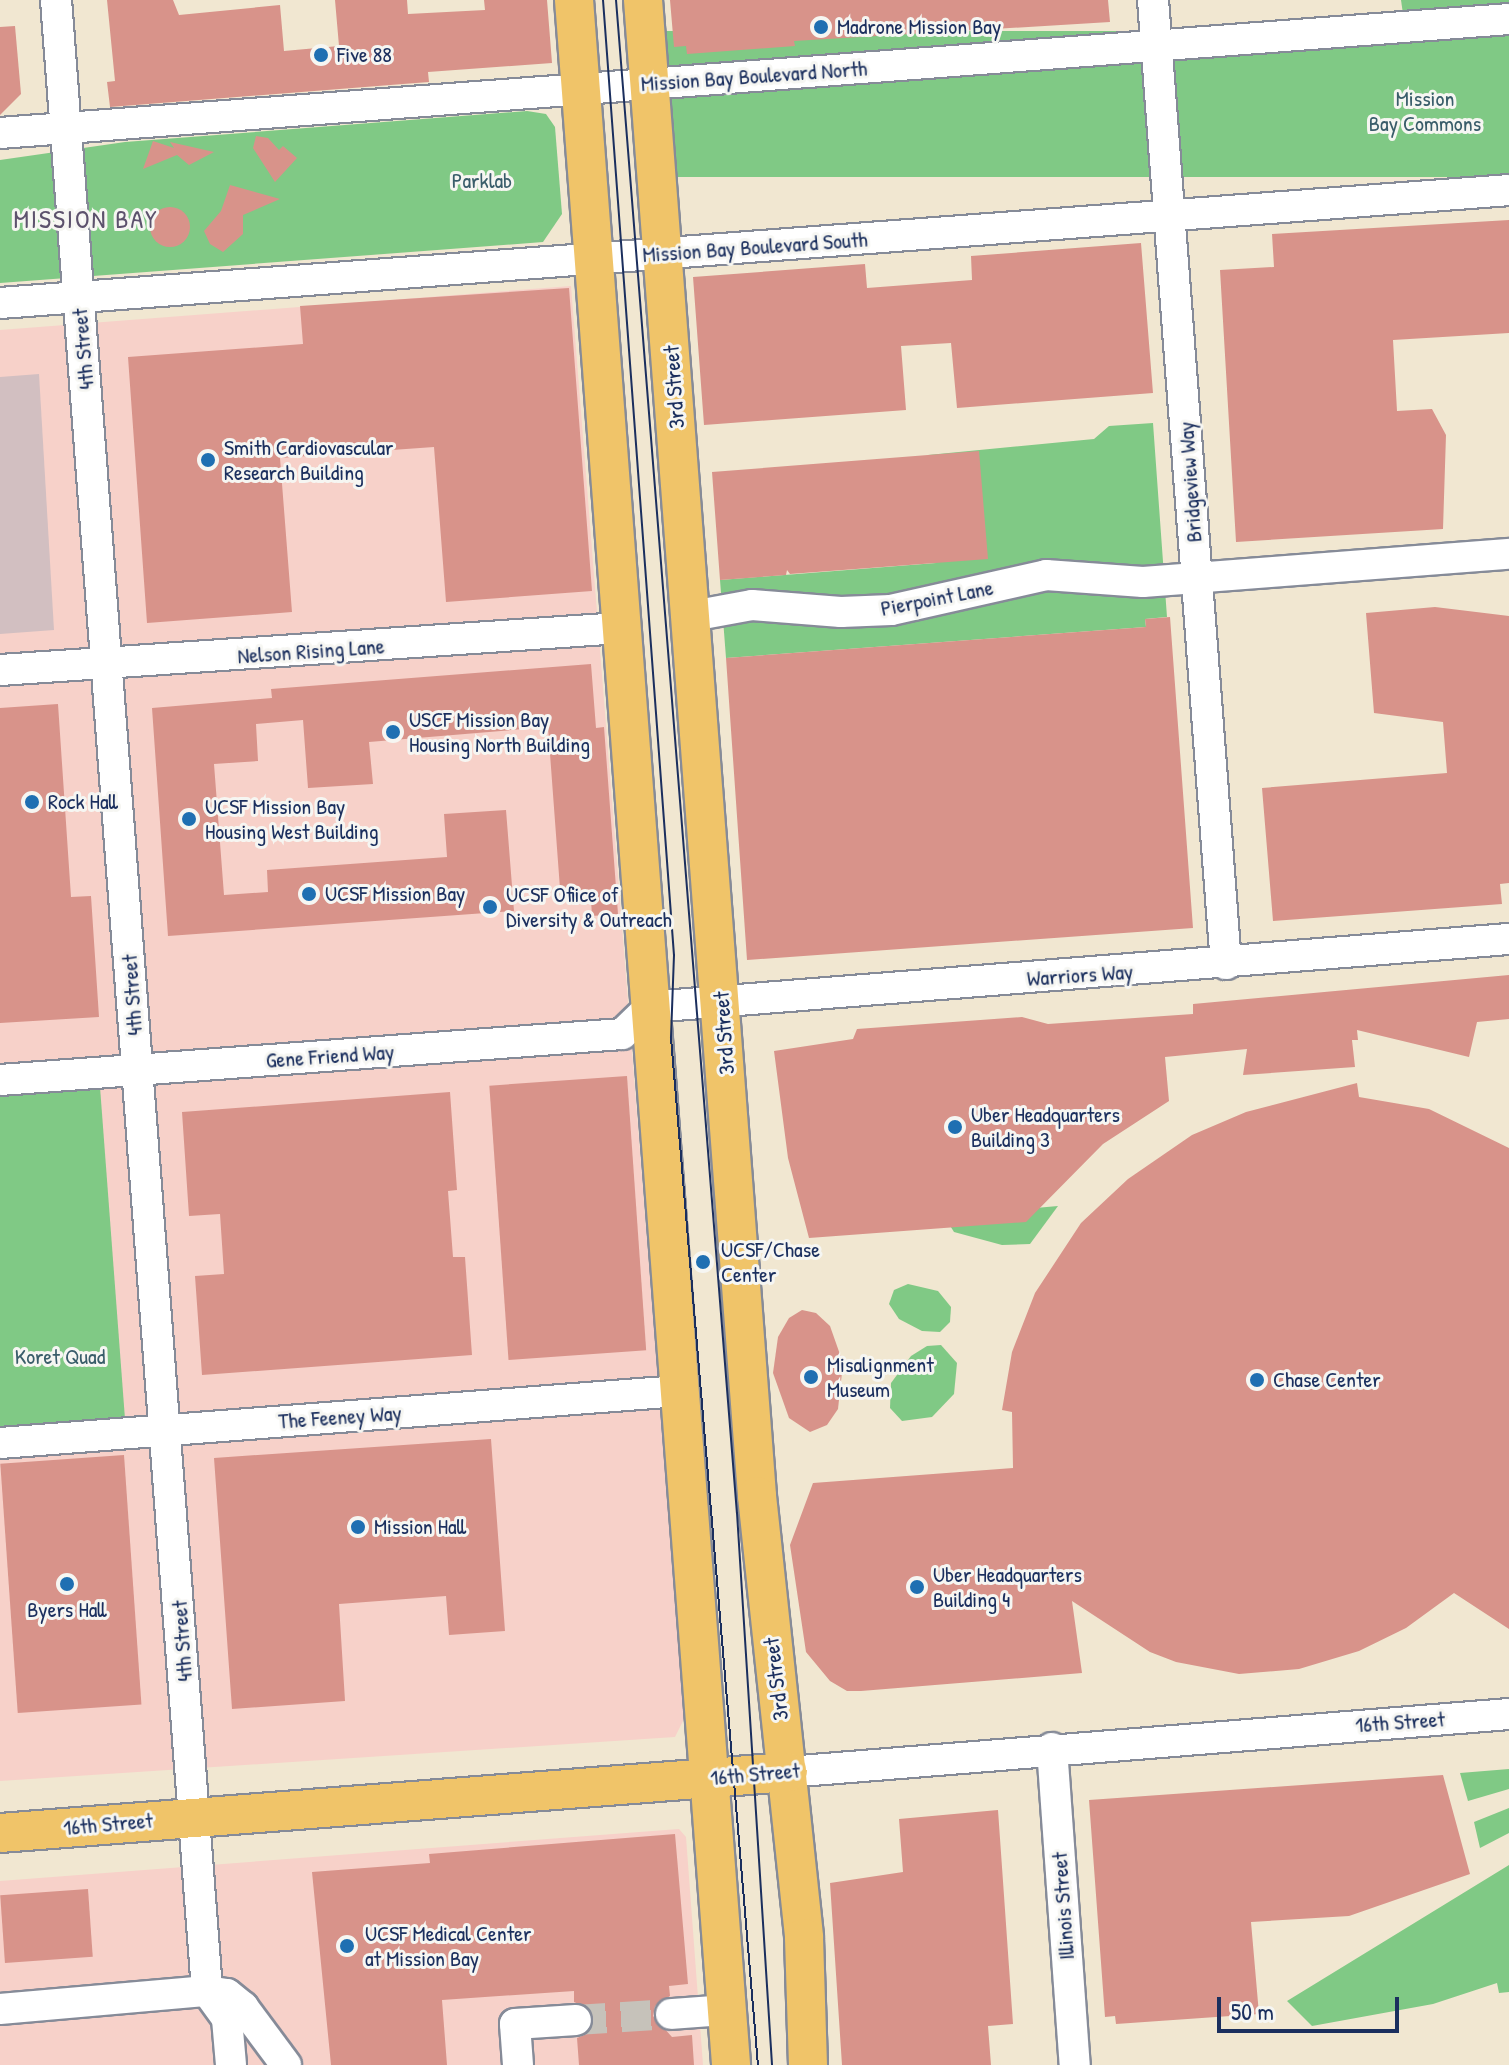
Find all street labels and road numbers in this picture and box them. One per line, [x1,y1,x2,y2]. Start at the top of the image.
street label: Mission Bay Boulevard North [640,55,868,97]
street label: Mission Bay Boulevard South [642,226,868,268]
street label: 4th Street [66,307,100,391]
street label: 3rd Street [658,345,690,429]
street label: Bridgeview Way [1173,421,1207,543]
street label: Pierpoint Lane [879,574,995,622]
street label: Nelson Rising Lane [237,633,385,669]
street label: 4th Street [116,954,148,1036]
street label: Warriors Way [1026,958,1134,992]
street label: 3rd Street [708,991,740,1075]
street label: Gene Friend Way [265,1038,395,1074]
street label: The Feeney Way [277,1400,403,1434]
street label: 4th Street [166,1600,198,1682]
street label: 3rd Street [758,1636,794,1722]
street label: 16th Street [1354,1706,1446,1738]
street label: 16th Street [709,1757,801,1791]
street label: 16th Street [62,1807,154,1841]
street label: Illinois Street [1046,1851,1080,1961]

